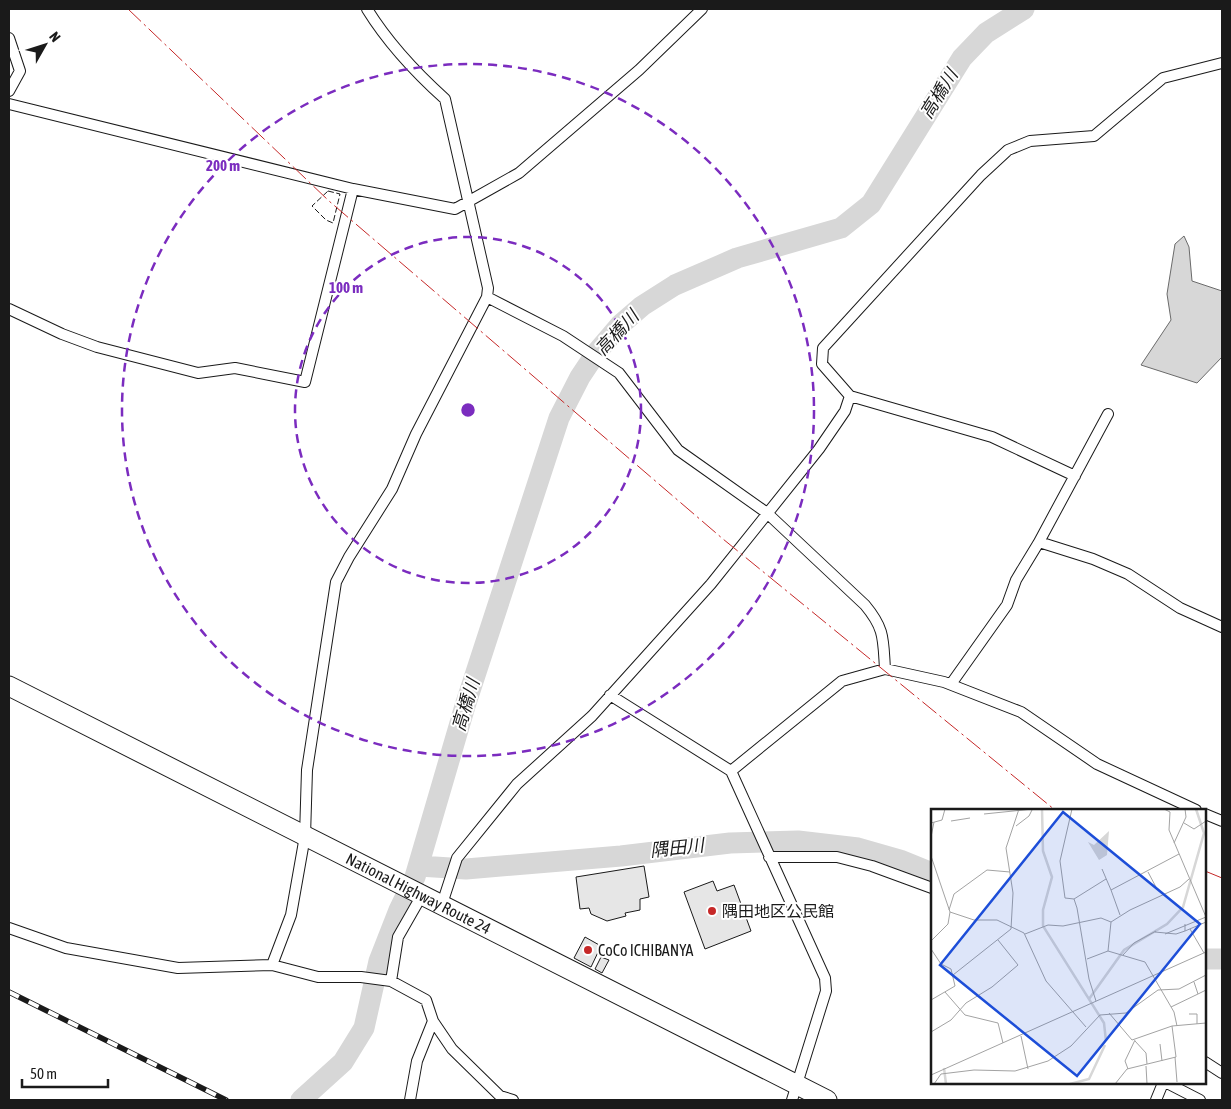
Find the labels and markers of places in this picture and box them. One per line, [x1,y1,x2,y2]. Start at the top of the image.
centre of rings [459,401,477,419]
place label: 隅田地区公民館 [722,902,834,920]
marker: 隅田地区公民館 [706,905,718,917]
place label: CoCo ICHIBANYA [598,941,693,959]
marker: CoCo ICHIBANYA [582,944,594,956]

